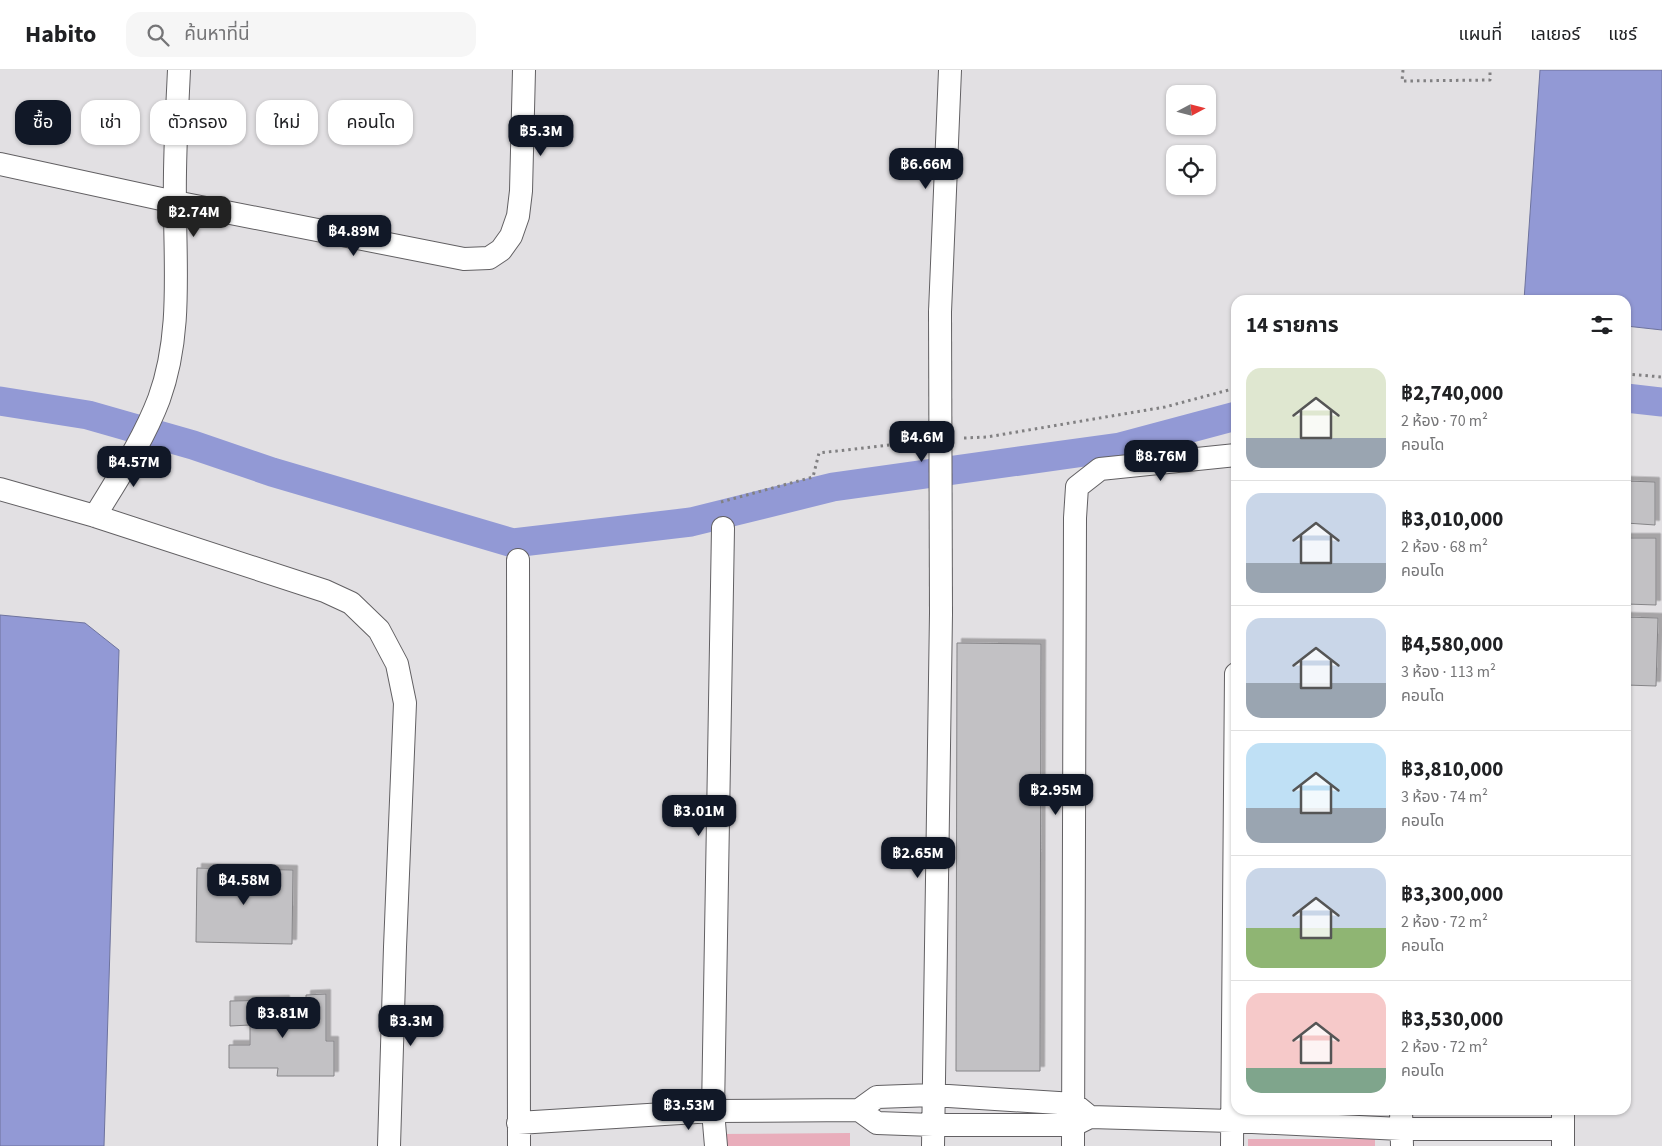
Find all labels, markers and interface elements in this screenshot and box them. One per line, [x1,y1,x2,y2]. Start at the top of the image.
search box [126,12,476,57]
text: Habito [25,17,96,52]
icon: search [144,21,172,49]
text: ค้นหาที่นี่ [184,21,250,48]
text: แผนที่ [1458,22,1502,47]
text: เลเยอร์ [1530,22,1580,47]
text: แชร์ [1608,22,1637,47]
north arrow [1166,85,1216,135]
map controls [1166,85,1216,195]
chip: ซื้อ [15,100,71,145]
chip: เช่า [81,100,140,145]
chip: ตัวกรอง [150,100,246,145]
chip: ใหม่ [256,100,318,145]
chip: คอนโด [328,100,413,145]
pin: ฿5.3M [506,114,576,157]
text: ฿5.3M [519,120,563,142]
button: locate [1166,145,1216,195]
pin: ฿6.66M [885,148,967,190]
text: ฿6.66M [900,153,952,175]
pin: ฿2.74M [153,196,235,238]
text: ฿2.74M [168,201,220,223]
pin: ฿4.89M [313,214,395,257]
text: ฿4.89M [328,220,380,242]
text: 14 รายการ [1246,310,1339,340]
icon: filters [1588,311,1616,339]
text: ฿2,740,000 [1401,378,1503,408]
icon: home [1286,388,1346,448]
text: 2 ห้อง · 70 m² [1401,410,1488,432]
pin: ฿4.6M [887,420,957,463]
text: ฿4.6M [900,426,944,448]
text: คอนโด [1401,434,1444,456]
pin: ฿8.76M [1120,440,1202,482]
text: ฿8.76M [1135,445,1187,467]
pin: ฿4.57M [93,446,175,488]
text: ฿4.57M [108,451,160,473]
text: ฿3,010,000 [1401,504,1503,534]
icon: home [1286,513,1346,573]
text: 2 ห้อง · 68 m² [1401,536,1488,558]
text: คอนโด [1401,560,1444,582]
text: ฿4,580,000 [1401,629,1503,659]
icon: home [1286,638,1346,698]
text: 3 ห้อง · 113 m² [1401,661,1496,683]
text: คอนโด [1401,685,1444,707]
text: ฿3,810,000 [1401,754,1503,784]
icon: home [1286,763,1346,823]
pin: ฿2.95M [1015,774,1097,816]
text: ฿2.95M [1030,779,1082,801]
text: 3 ห้อง · 74 m² [1401,786,1488,808]
pin: ฿3.01M [658,794,740,837]
text: ฿3.01M [673,800,725,822]
text: คอนโด [1401,810,1444,832]
pin: ฿2.65M [877,836,959,879]
text: ฿2.65M [892,842,944,864]
pin: ฿4.58M [203,864,285,906]
text: ฿4.58M [218,869,270,891]
text: ฿3,300,000 [1401,879,1503,909]
icon: home [1286,888,1346,948]
text: 2 ห้อง · 72 m² [1401,911,1488,933]
text: คอนโด [1401,935,1444,957]
pin: ฿3.81M [242,996,324,1039]
text: ฿3.81M [257,1002,309,1024]
pin: ฿3.3M [376,1004,446,1047]
text: ฿3,530,000 [1401,1004,1503,1034]
text: ฿3.3M [389,1010,433,1032]
icon: home [1286,1013,1346,1073]
text: 2 ห้อง · 72 m² [1401,1036,1488,1058]
text: คอนโด [1401,1060,1444,1082]
pin: ฿3.53M [648,1088,730,1131]
text: ฿3.53M [663,1094,715,1116]

